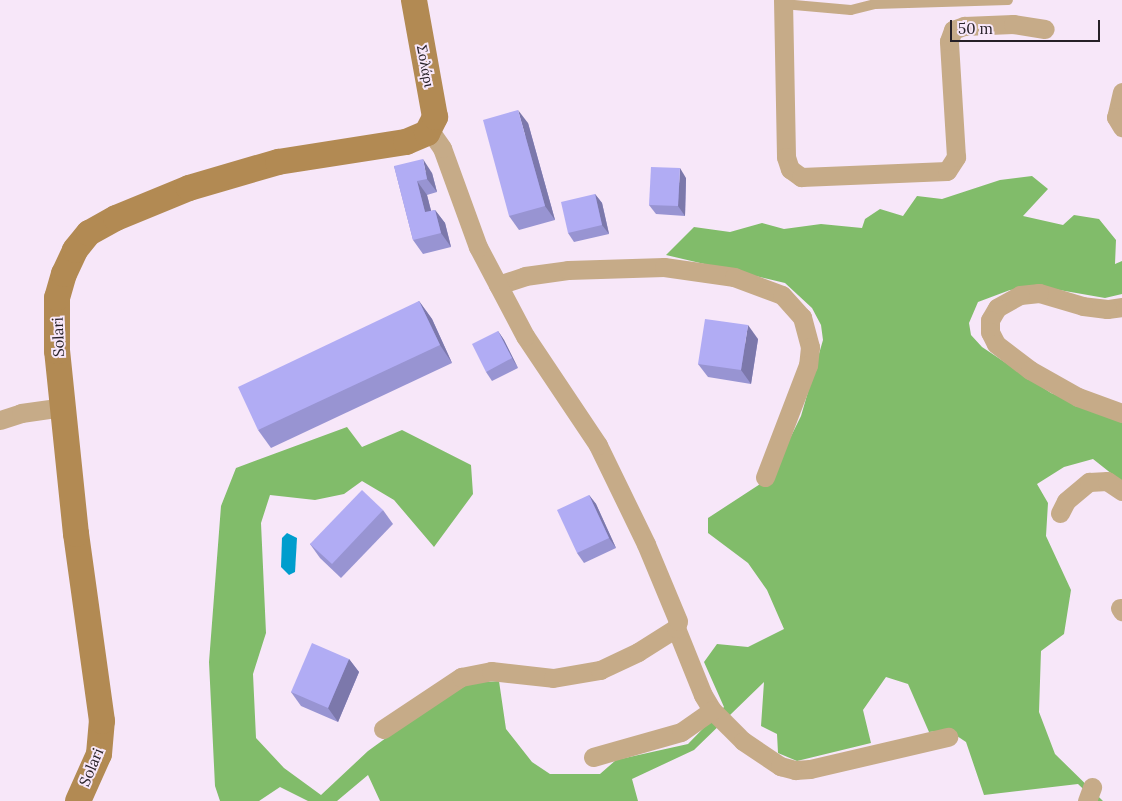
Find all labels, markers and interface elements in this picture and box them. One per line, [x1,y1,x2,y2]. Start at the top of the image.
scale bar [952,10,1102,42]
text: 50 m [958,19,993,38]
street label: Σολάρι [413,43,439,89]
street label: Solari [48,317,68,357]
street label: Solari [75,745,107,789]

